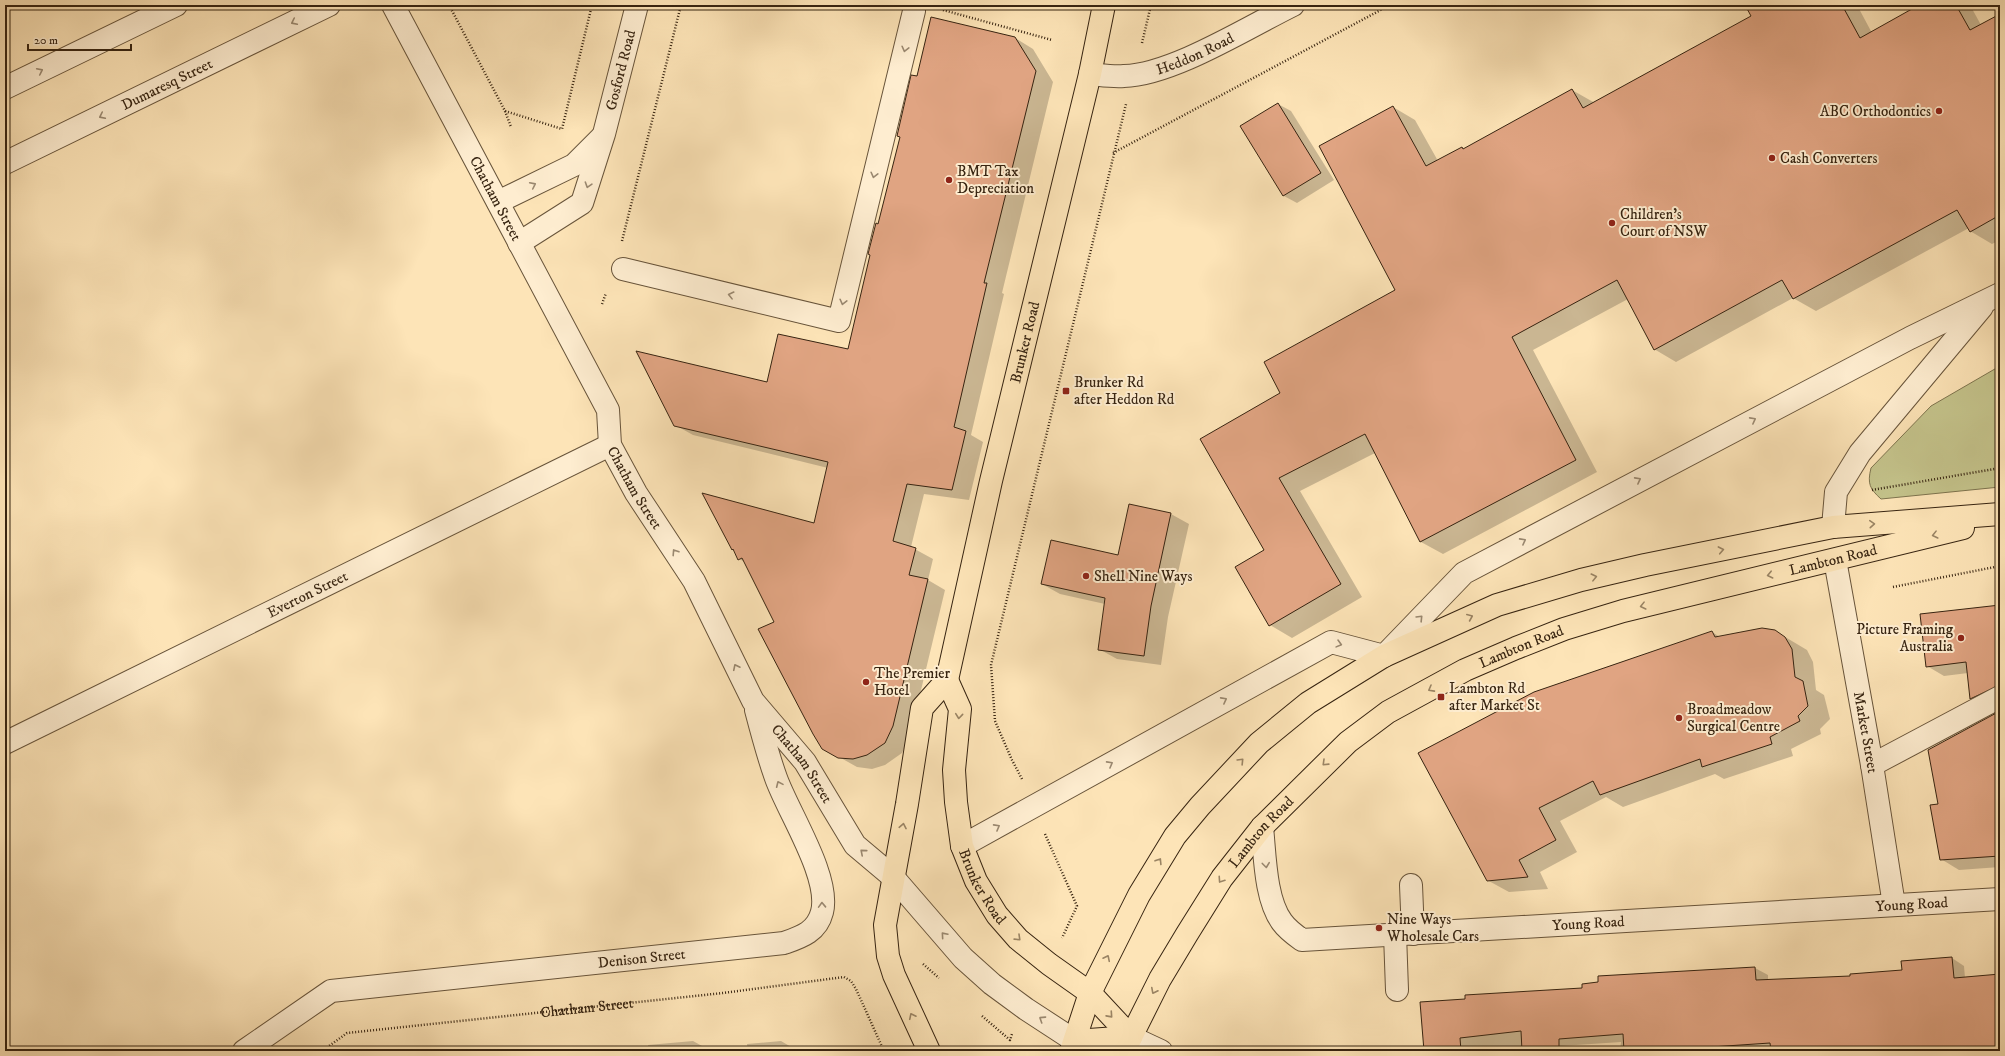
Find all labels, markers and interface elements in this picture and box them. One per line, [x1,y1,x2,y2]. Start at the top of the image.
one-way arrow [291,17,299,25]
scale bar [28,26,131,52]
street label: Gosford Road [601,28,640,112]
street label: Heddon Road [1154,28,1238,80]
text: 20 m [34,33,58,48]
one-way arrow [901,46,909,52]
street label: Dumaresq Street [118,54,216,115]
one-way arrow [36,68,43,76]
place label: ABC Orthodontics [1820,102,1931,121]
marker: ABC Orthodontics [1934,106,1944,116]
one-way arrow [99,111,106,119]
place label: Cash Converters [1780,149,1877,168]
street label: Chatham Street [465,153,526,245]
marker: Cash Converters [1767,153,1777,163]
place label: BMT Tax Depreciation [957,162,1034,198]
one-way arrow [870,172,879,179]
marker: BMT Tax Depreciation [944,175,954,185]
one-way arrow [584,181,593,188]
one-way arrow [529,182,537,190]
place label: Children's Court of NSW [1620,205,1707,241]
marker: Children's Court of NSW [1607,218,1617,228]
one-way arrow [728,291,735,300]
one-way arrow [840,299,848,305]
street label: Brunker Road [1006,299,1044,385]
place label: Brunker Rd after Heddon Rd [1074,373,1175,409]
marker: Brunker Rd after Heddon Rd [1061,386,1071,396]
one-way arrow [1749,417,1757,425]
street label: Chatham Street [603,443,666,533]
one-way arrow [1634,478,1642,485]
one-way arrow [1869,520,1875,529]
one-way arrow [1932,530,1939,539]
one-way arrow [1519,538,1526,546]
street label: Lambton Road [1787,540,1879,580]
one-way arrow [1718,546,1724,554]
one-way arrow [672,549,680,556]
street label: Everton Street [264,567,351,622]
place label: Shell Nine Ways [1094,567,1192,586]
marker: Shell Nine Ways [1081,571,1091,581]
one-way arrow [1766,571,1773,579]
one-way arrow [1590,573,1597,582]
one-way arrow [1640,601,1647,610]
one-way arrow [1467,613,1474,621]
one-way arrow [1416,615,1423,623]
place label: Picture Framing Australia [1856,620,1954,656]
street label: Lambton Road [1476,621,1567,673]
marker: Picture Framing Australia [1956,633,1966,643]
one-way arrow [1335,639,1342,648]
one-way arrow [733,663,741,671]
place label: The Premier Hotel [874,664,950,700]
marker: The Premier Hotel [861,677,871,687]
place label: Lambton Rd after Market St [1449,679,1540,715]
one-way arrow [1428,684,1435,691]
street label: Market Street [1849,690,1882,775]
marker: Lambton Rd after Market St [1436,692,1446,702]
one-way arrow [1219,698,1227,705]
place label: Broadmeadow Surgical Centre [1687,700,1780,736]
one-way arrow [955,713,964,719]
marker: Broadmeadow Surgical Centre [1674,713,1684,723]
street label: Chatham Street [767,720,837,807]
one-way arrow [1236,758,1244,766]
one-way arrow [1322,758,1330,766]
one-way arrow [1106,761,1113,769]
one-way arrow [776,780,784,788]
street label: Lambton Road [1225,792,1298,872]
one-way arrow [899,822,907,829]
one-way arrow [992,825,1000,832]
street label: Brunker Road [954,846,1010,929]
one-way arrow [861,850,868,857]
one-way arrow [1155,858,1162,865]
one-way arrow [1261,862,1270,868]
one-way arrow [1218,876,1226,883]
street label: Young Road [1875,893,1949,916]
one-way arrow [818,902,826,908]
place label: Nine Ways Wholesale Cars [1386,910,1479,946]
street label: Young Road [1552,912,1626,935]
marker: Nine Ways Wholesale Cars [1374,923,1384,933]
one-way arrow [941,933,948,940]
one-way arrow [1013,934,1021,941]
street label: Denison Street [597,944,687,973]
one-way arrow [1103,954,1110,962]
one-way arrow [1151,987,1159,994]
street label: Chatham Street [539,994,634,1022]
one-way arrow [1106,1010,1113,1017]
one-way arrow [909,1013,917,1020]
one-way arrow [1039,1016,1046,1024]

